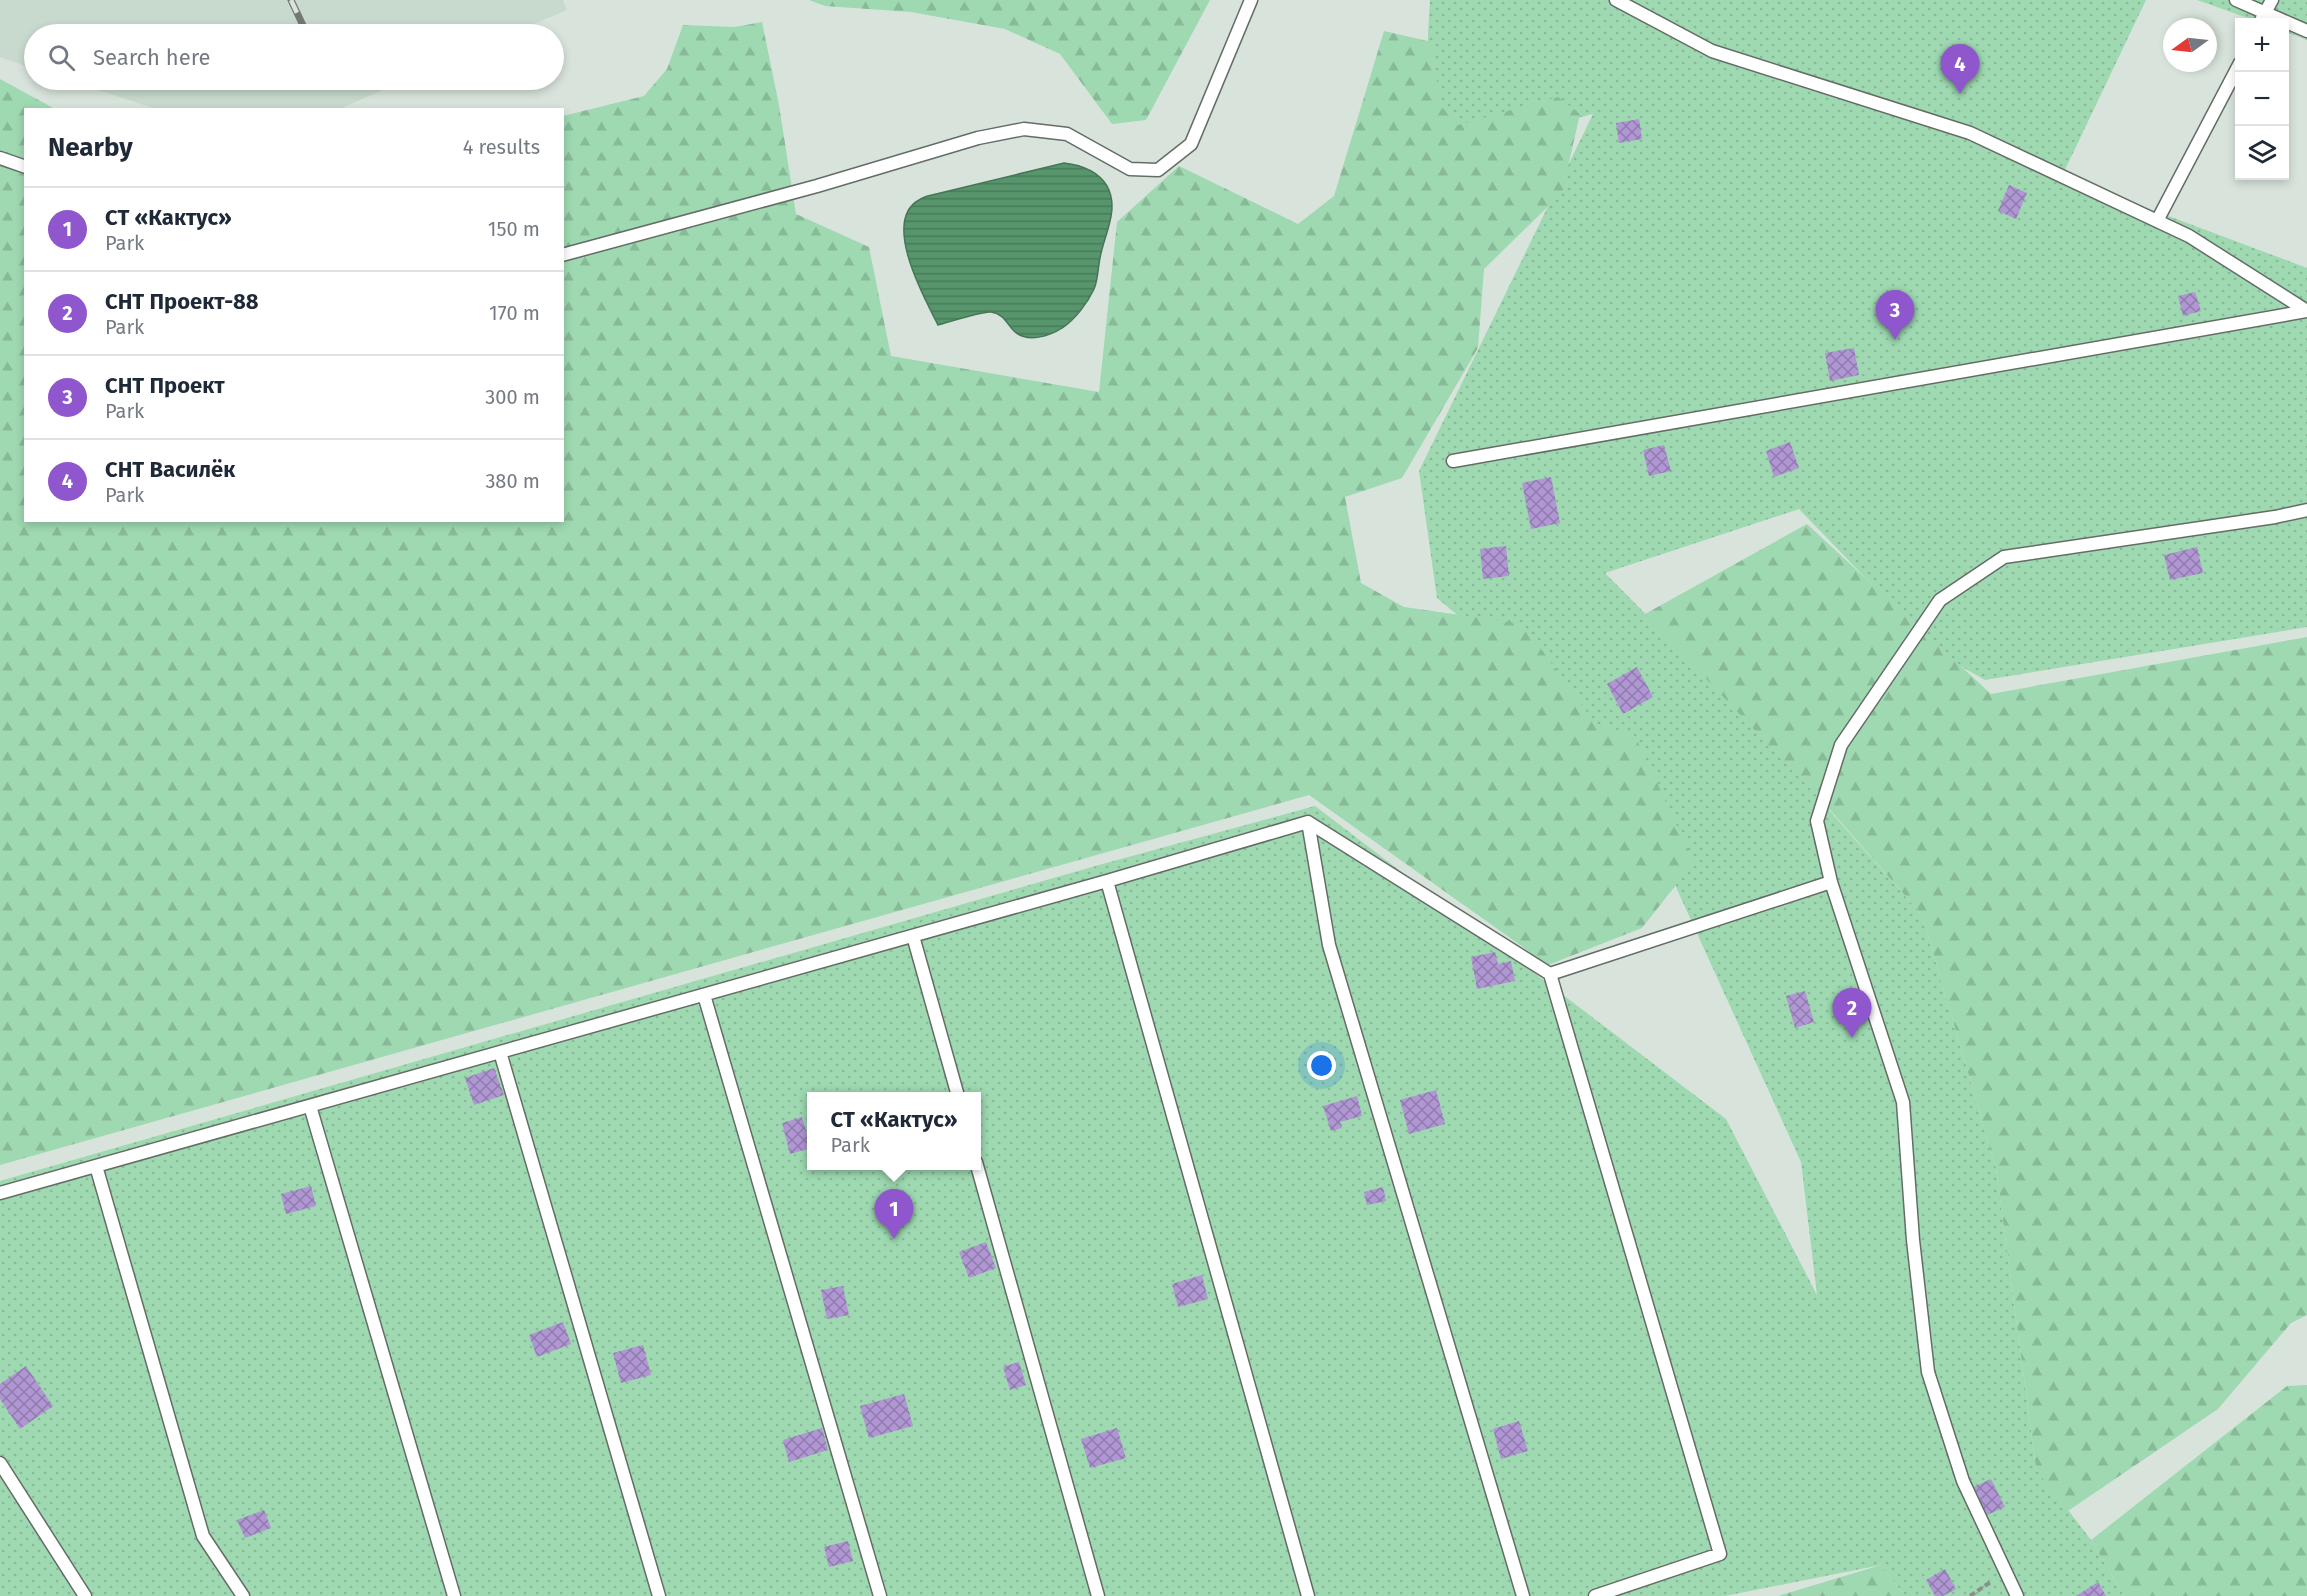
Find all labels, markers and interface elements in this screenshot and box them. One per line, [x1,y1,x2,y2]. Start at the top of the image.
north arrow [2163,18,2217,72]
map controls [2235,18,2289,180]
button: + [2235,18,2289,72]
search box [24,24,564,90]
icon: search [45,41,78,74]
text: Search here [93,44,211,71]
pin: 4 [1940,44,1980,94]
button: − [2235,72,2289,126]
button: layers [2235,126,2289,180]
text: Nearby [48,132,133,163]
text: 4 results [463,135,540,159]
text: СТ «Кактус» [105,204,232,231]
text: 1 [63,217,72,241]
text: 150 m [488,217,540,241]
text: Park [105,231,144,255]
text: СНТ Проект-88 [105,288,259,315]
pin: 3 [1876,290,1914,340]
text: 2 [62,301,73,325]
text: 170 m [489,301,540,325]
text: Park [105,315,144,339]
text: СНТ Проект [105,372,225,399]
text: 3 [62,385,73,409]
text: 300 m [485,385,540,409]
text: Park [105,399,144,423]
text: СНТ Василёк [105,456,235,483]
text: 4 [62,469,73,493]
text: 380 m [485,469,540,493]
text: Park [105,483,144,507]
pin: 2 [1832,988,1872,1038]
your location [1307,1051,1336,1080]
popup [807,1092,981,1170]
text: СТ «Кактус» [831,1106,957,1133]
text: Park [831,1133,870,1157]
pin: 1 [874,1190,914,1239]

